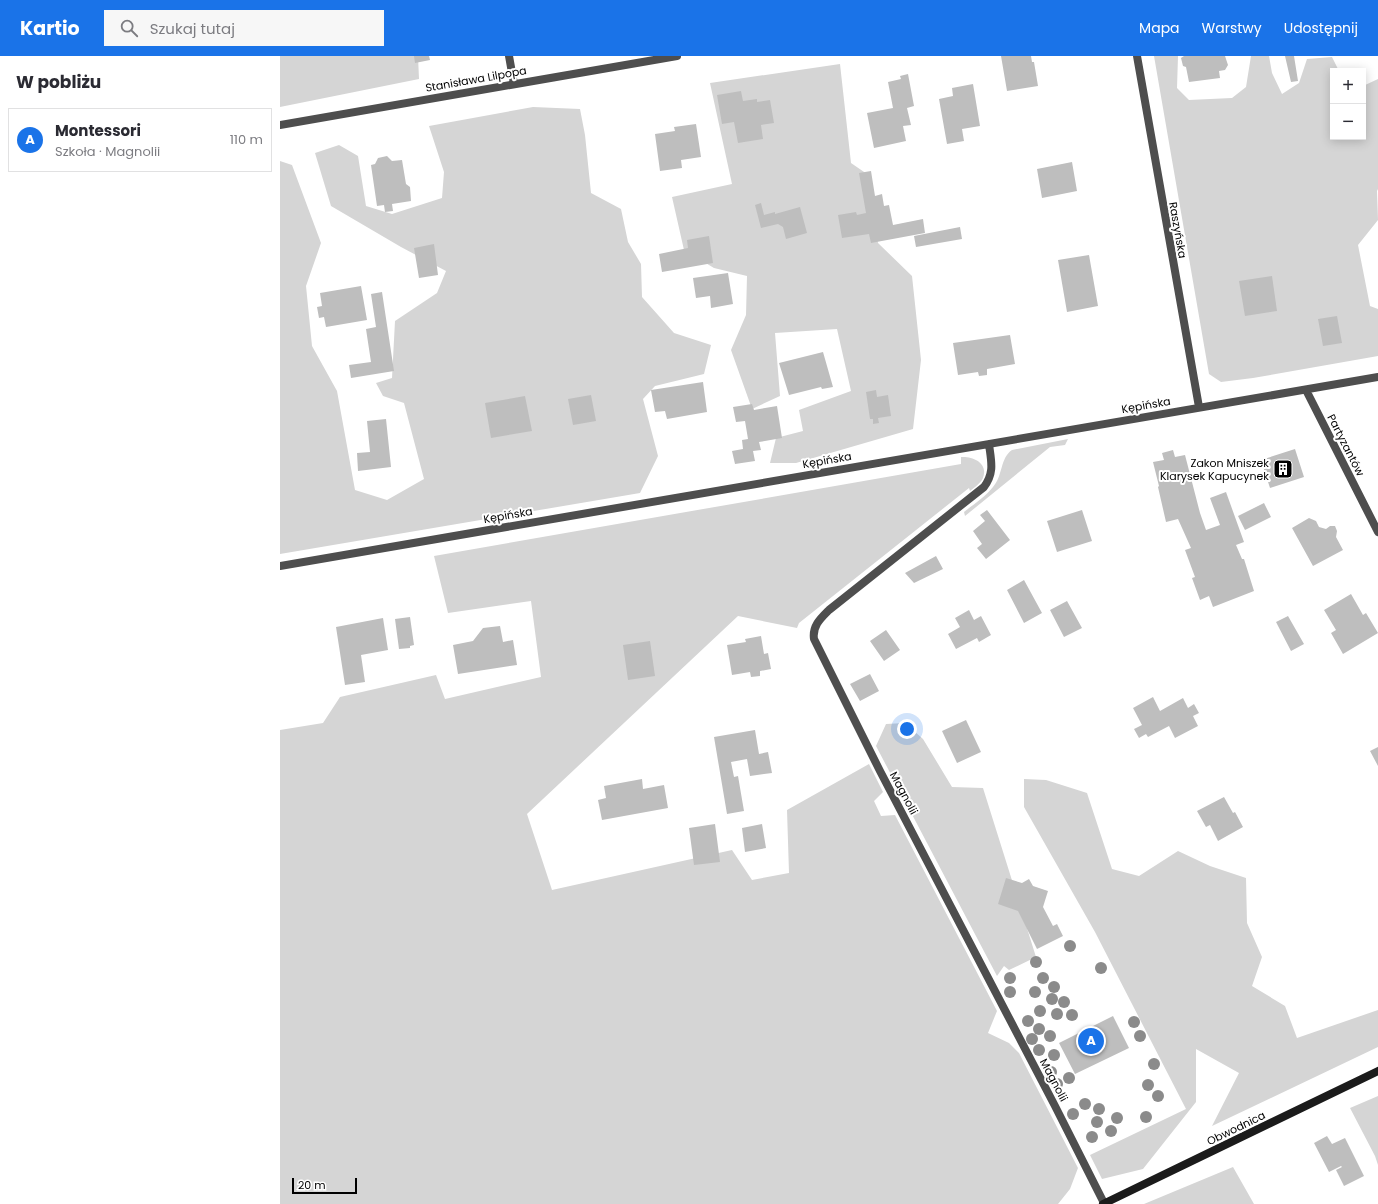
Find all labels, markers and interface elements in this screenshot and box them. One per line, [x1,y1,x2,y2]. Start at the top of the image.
search box [104,10,384,46]
text: Kartio [20,15,80,42]
icon: search [118,17,140,39]
text: Szukaj tutaj [150,18,235,39]
text: Mapa [1139,18,1180,38]
text: Warstwy [1202,18,1262,38]
text: Udostępnij [1284,18,1358,38]
street label: Stanisława Lilpopa [424,62,528,96]
map controls [1330,68,1366,140]
button: + [1330,68,1366,104]
text: W pobliżu [16,70,101,94]
button: − [1330,104,1366,140]
text: Montessori [55,120,141,141]
text: A [25,130,35,149]
text: 110 m [230,130,263,149]
text: Szkoła · Magnolii [55,142,160,161]
street label: Raszyńska [1165,201,1191,259]
street label: Kępińska [1120,393,1172,417]
street label: Partyzantów [1324,411,1368,479]
street label: Kępińska [801,448,853,472]
place label: Zakon Mniszek Klarysek Kapucynek [1160,455,1269,484]
building icon: Zakon Mniszek Klarysek Kapucynek [1272,458,1294,480]
street label: Kępińska [482,503,534,527]
your location [897,719,917,739]
street label: Magnolii [886,769,922,818]
pin: A [1078,1026,1104,1056]
street label: Magnolii [1036,1056,1072,1105]
street label: Obwodnica [1204,1107,1268,1149]
scale bar [292,1176,357,1195]
text: 20 m [298,1177,326,1193]

